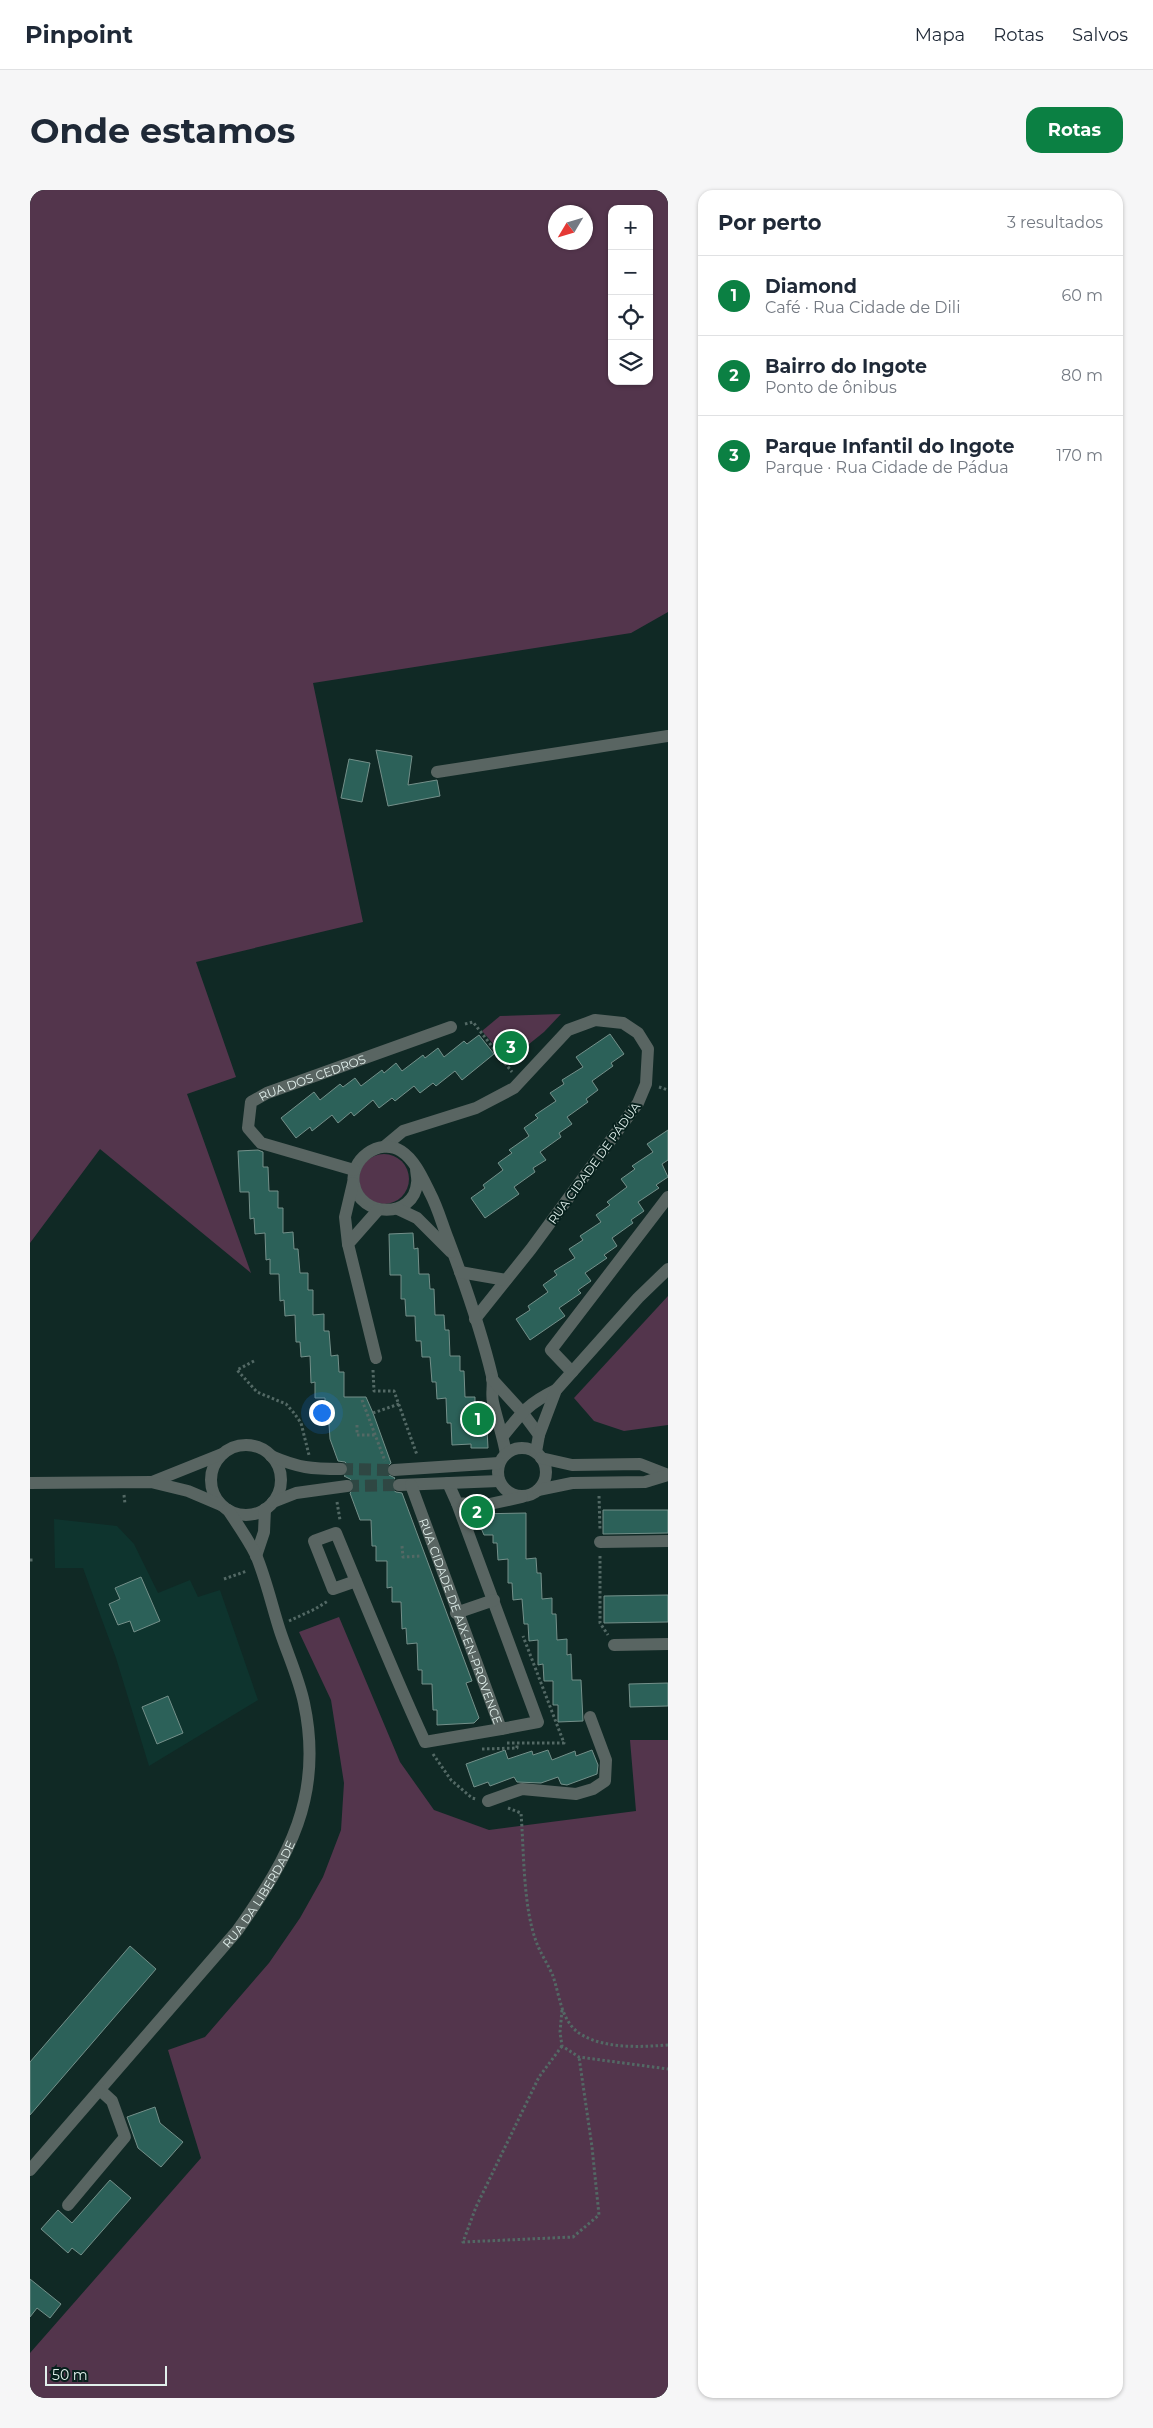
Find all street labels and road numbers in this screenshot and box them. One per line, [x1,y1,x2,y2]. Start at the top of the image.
street label: RUA DOS CEDROS [256,1051,368,1104]
street label: RUA CIDADE DE PÁDUA [545,1099,643,1227]
street label: RUA CIDADE DE AIX-EN-PROVENCE [416,1516,506,1726]
street label: RUA DA LIBERDADE [219,1838,298,1950]

